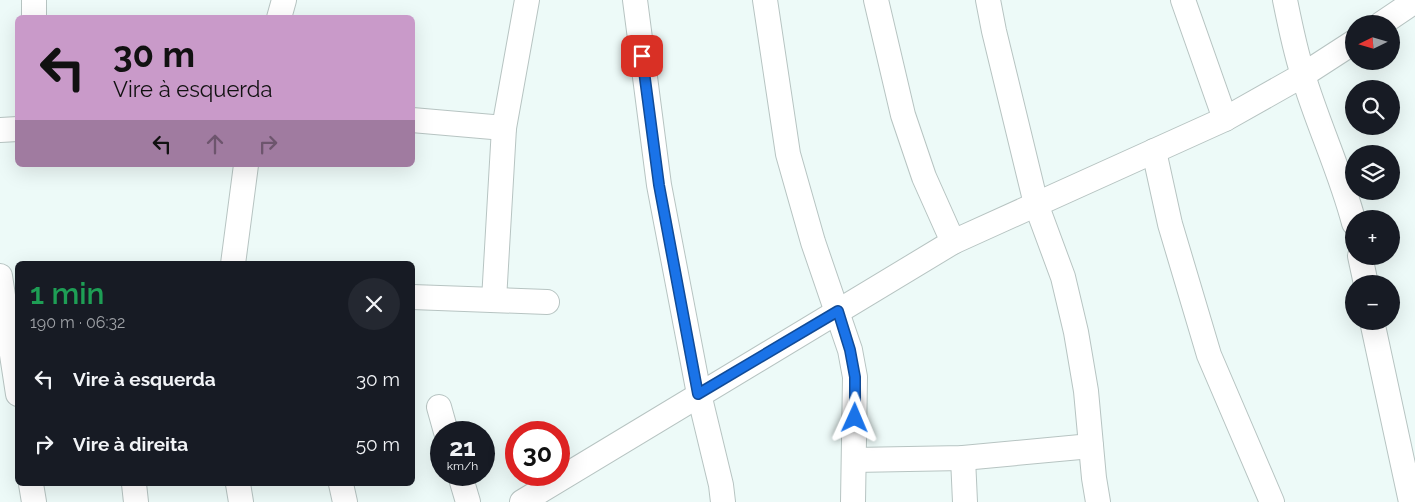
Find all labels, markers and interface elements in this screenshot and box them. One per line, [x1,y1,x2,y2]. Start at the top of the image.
north arrow [1345,15,1400,70]
map controls [1345,15,1400,330]
text: 30 m [113,34,195,75]
icon: left [30,35,95,100]
pin [621,35,663,77]
icon: arrive [628,42,656,70]
text: Vire à esquerda [113,76,272,102]
button: search [1345,80,1400,135]
icon: left [148,130,176,158]
icon: ahead [201,130,229,158]
icon: right [254,130,282,158]
button: layers [1345,145,1400,200]
button: + [1345,210,1400,265]
button: − [1345,275,1400,330]
text: 1 min [30,276,105,311]
button: close [348,278,400,330]
text: 190 m · 06:32 [30,313,125,332]
icon: left [30,365,58,393]
text: Vire à esquerda [73,368,216,390]
text: 30 m [356,368,400,390]
position arrow [828,391,880,443]
speed limit sign: 30 [505,421,570,486]
icon: right [30,430,58,458]
text: 21 [449,432,476,462]
text: Vire à direita [73,433,188,455]
text: 50 m [356,433,400,455]
text: km/h [447,459,478,473]

